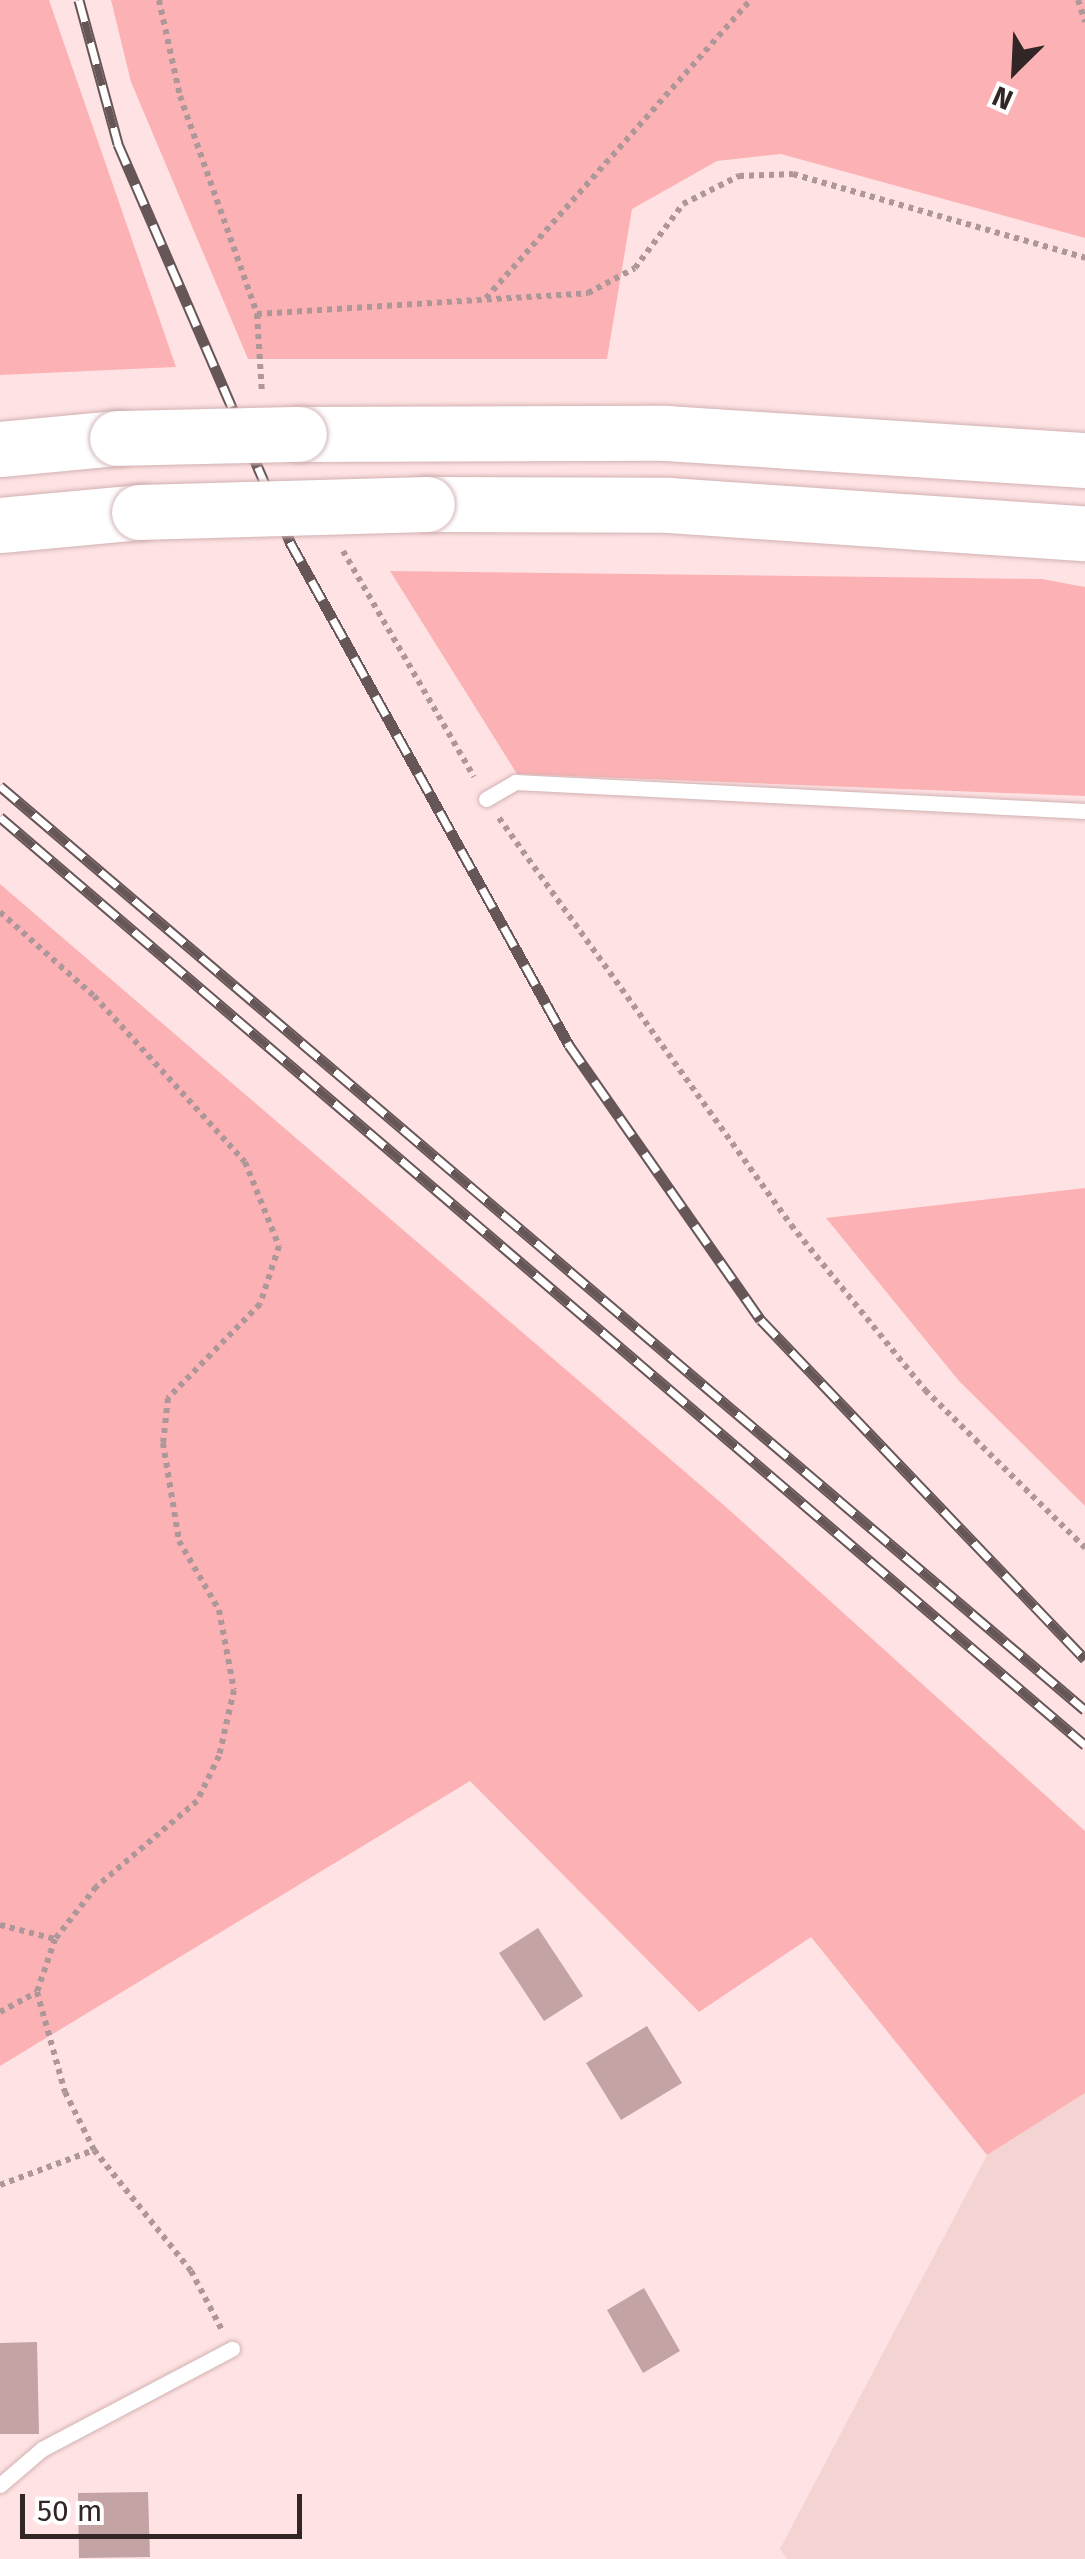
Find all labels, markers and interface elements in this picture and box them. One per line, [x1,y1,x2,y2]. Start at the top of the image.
north arrow [965,20,1065,120]
text: N [987,79,1018,117]
scale bar [25,2474,308,2536]
text: 50 m [37,2493,102,2529]

